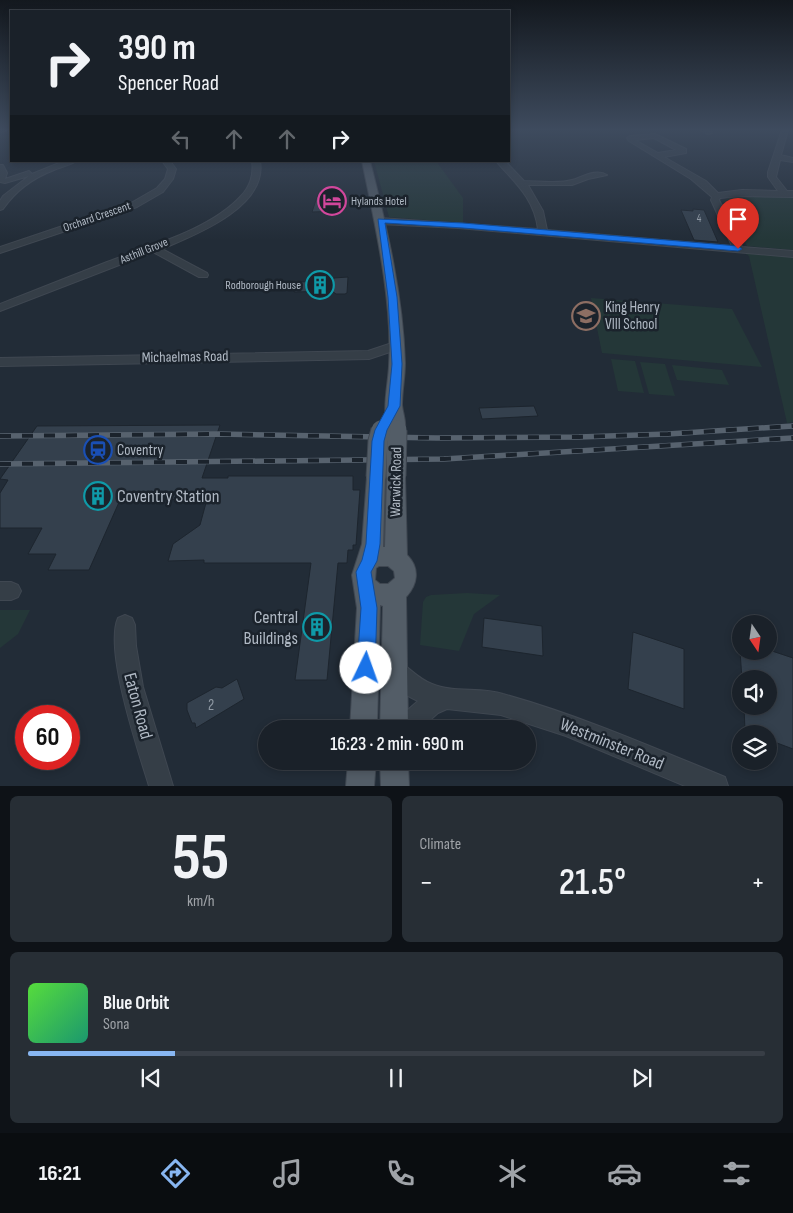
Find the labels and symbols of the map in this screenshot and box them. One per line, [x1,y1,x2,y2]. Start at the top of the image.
hotel icon: Hylands Hotel [317,186,347,216]
place label: Hylands Hotel [351,194,407,209]
street label: Orchard Crescent [61,198,133,236]
pin [717,198,759,249]
house number: 4 [697,212,702,225]
street label: Asthill Grove [117,235,170,268]
building icon: Rodborough House [305,270,335,300]
place label: Rodborough House [225,278,301,293]
place label: King Henry VIII School [605,298,660,334]
school or university icon: King Henry VIII School [571,301,601,331]
street label: Michaelmas Road [141,347,229,367]
station icon: Coventry [83,435,113,465]
place label: Coventry [117,441,163,460]
street label: Warwick Road [386,447,406,517]
building icon: Coventry Station [83,481,113,511]
place label: Coventry Station [117,486,219,507]
place label: Central Buildings [244,607,298,649]
building icon: Central Buildings [302,612,332,642]
north arrow [732,615,778,660]
position arrow [339,641,391,693]
street label: Eaton Road [119,671,157,741]
house number: 2 [208,696,214,715]
speed limit sign: 60 [15,705,80,770]
street label: Westminster Road [557,714,667,774]

